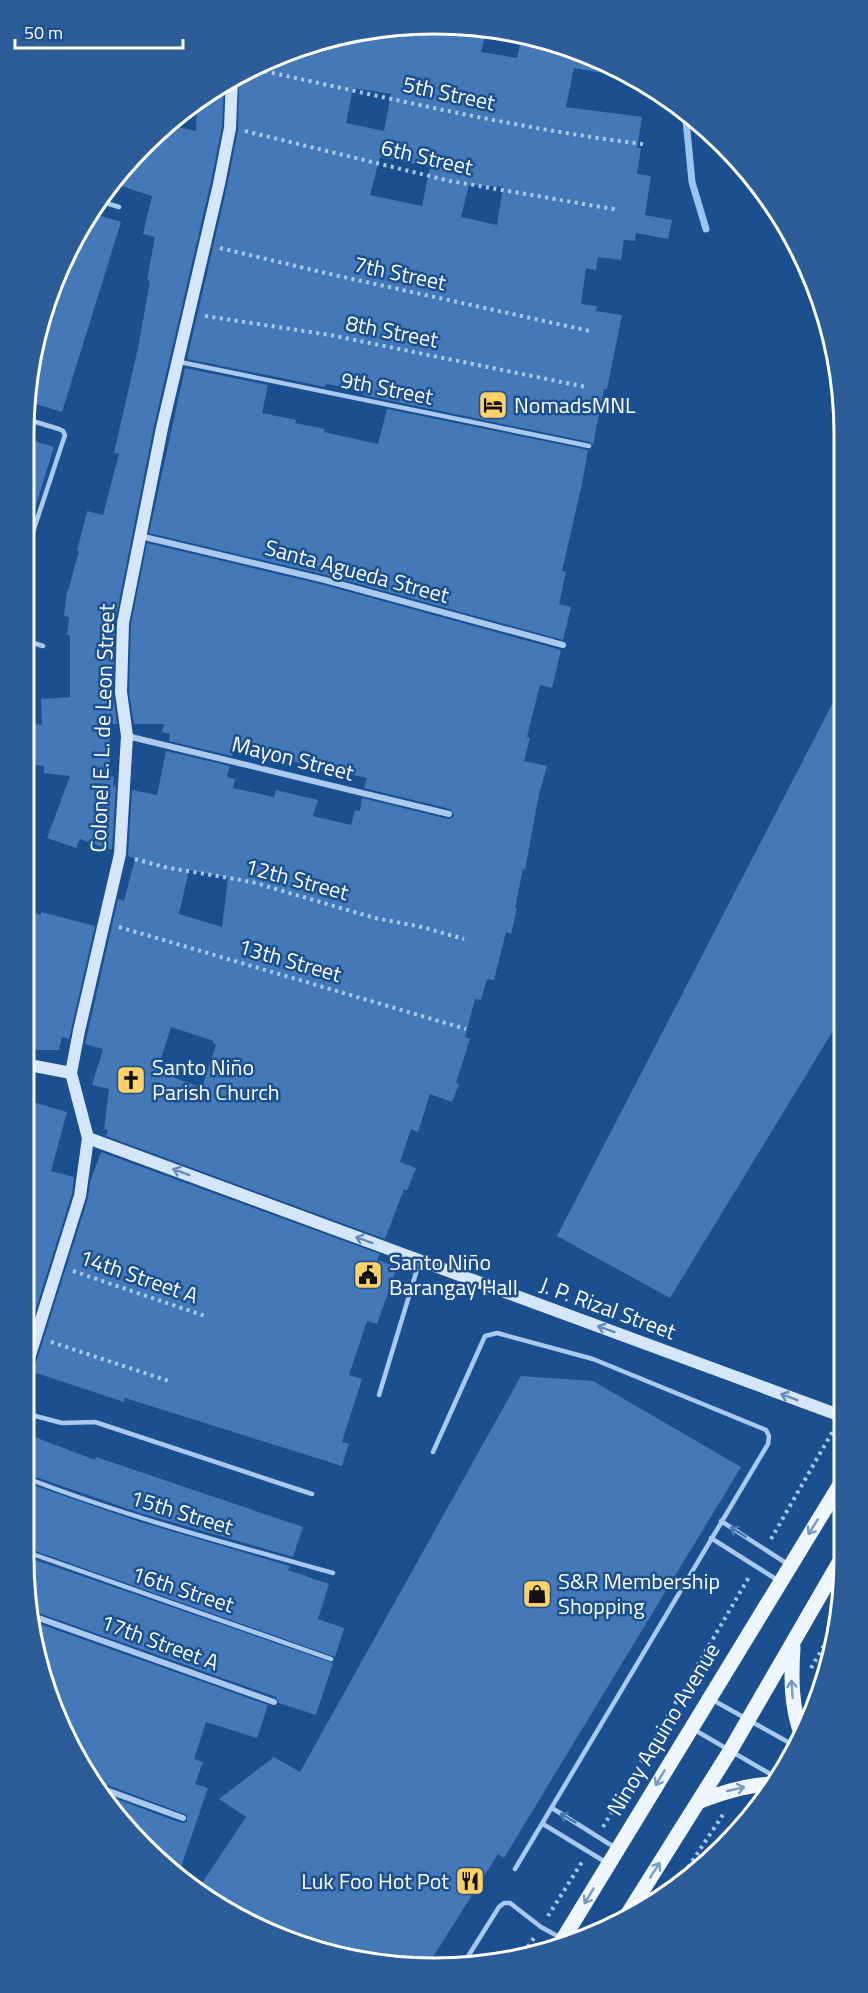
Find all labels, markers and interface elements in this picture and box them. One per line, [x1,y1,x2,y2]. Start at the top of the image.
scale bar [15,12,183,50]
text: 50 m [24,19,63,46]
street label: 5th Street [400,67,498,119]
street label: 6th Street [378,130,477,184]
street label: 7th Street [351,247,449,299]
street label: 8th Street [343,305,441,357]
street label: 9th Street [338,362,436,414]
place label: NomadsMNL [514,388,636,422]
hotel icon: NomadsMNL [477,389,509,421]
street label: Santa Agueda Street [261,530,453,612]
street label: Colonel E. L. de Leon Street [81,603,123,853]
street label: Mayon Street [228,726,358,790]
street label: 12th Street [242,849,353,909]
street label: 13th Street [234,929,346,991]
place label: Santo Niño Parish Church [152,1050,280,1109]
church icon: Santo Niño Parish Church [115,1064,147,1096]
one-way arrow [172,1166,191,1177]
one-way arrow [355,1233,374,1244]
street label: 14th Street A [75,1240,203,1312]
place label: Santo Niño Barangay Hall [389,1245,518,1304]
public building icon: Santo Niño Barangay Hall [352,1259,384,1291]
street label: J. P. Rizal Street [535,1268,681,1348]
one-way arrow [597,1323,616,1334]
one-way arrow [780,1390,799,1401]
street label: 15th Street [126,1480,238,1544]
one-way arrow [806,1518,818,1535]
one-way arrow [729,1525,746,1538]
street label: 16th Street [127,1556,239,1622]
place label: S&R Membership Shopping [558,1564,720,1623]
shop icon: S&R Membership Shopping [521,1578,553,1610]
street label: 17th Street A [96,1605,224,1679]
street label: Ninoy Aquino Avenue [598,1636,728,1822]
one-way arrow [786,1680,797,1700]
one-way arrow [653,1769,665,1786]
one-way arrow [726,1783,745,1795]
one-way arrow [560,1811,577,1823]
one-way arrow [649,1862,661,1879]
place label: Luk Foo Hot Pot [301,1864,449,1898]
restaurant icon: Luk Foo Hot Pot [454,1865,486,1897]
one-way arrow [582,1887,594,1904]

